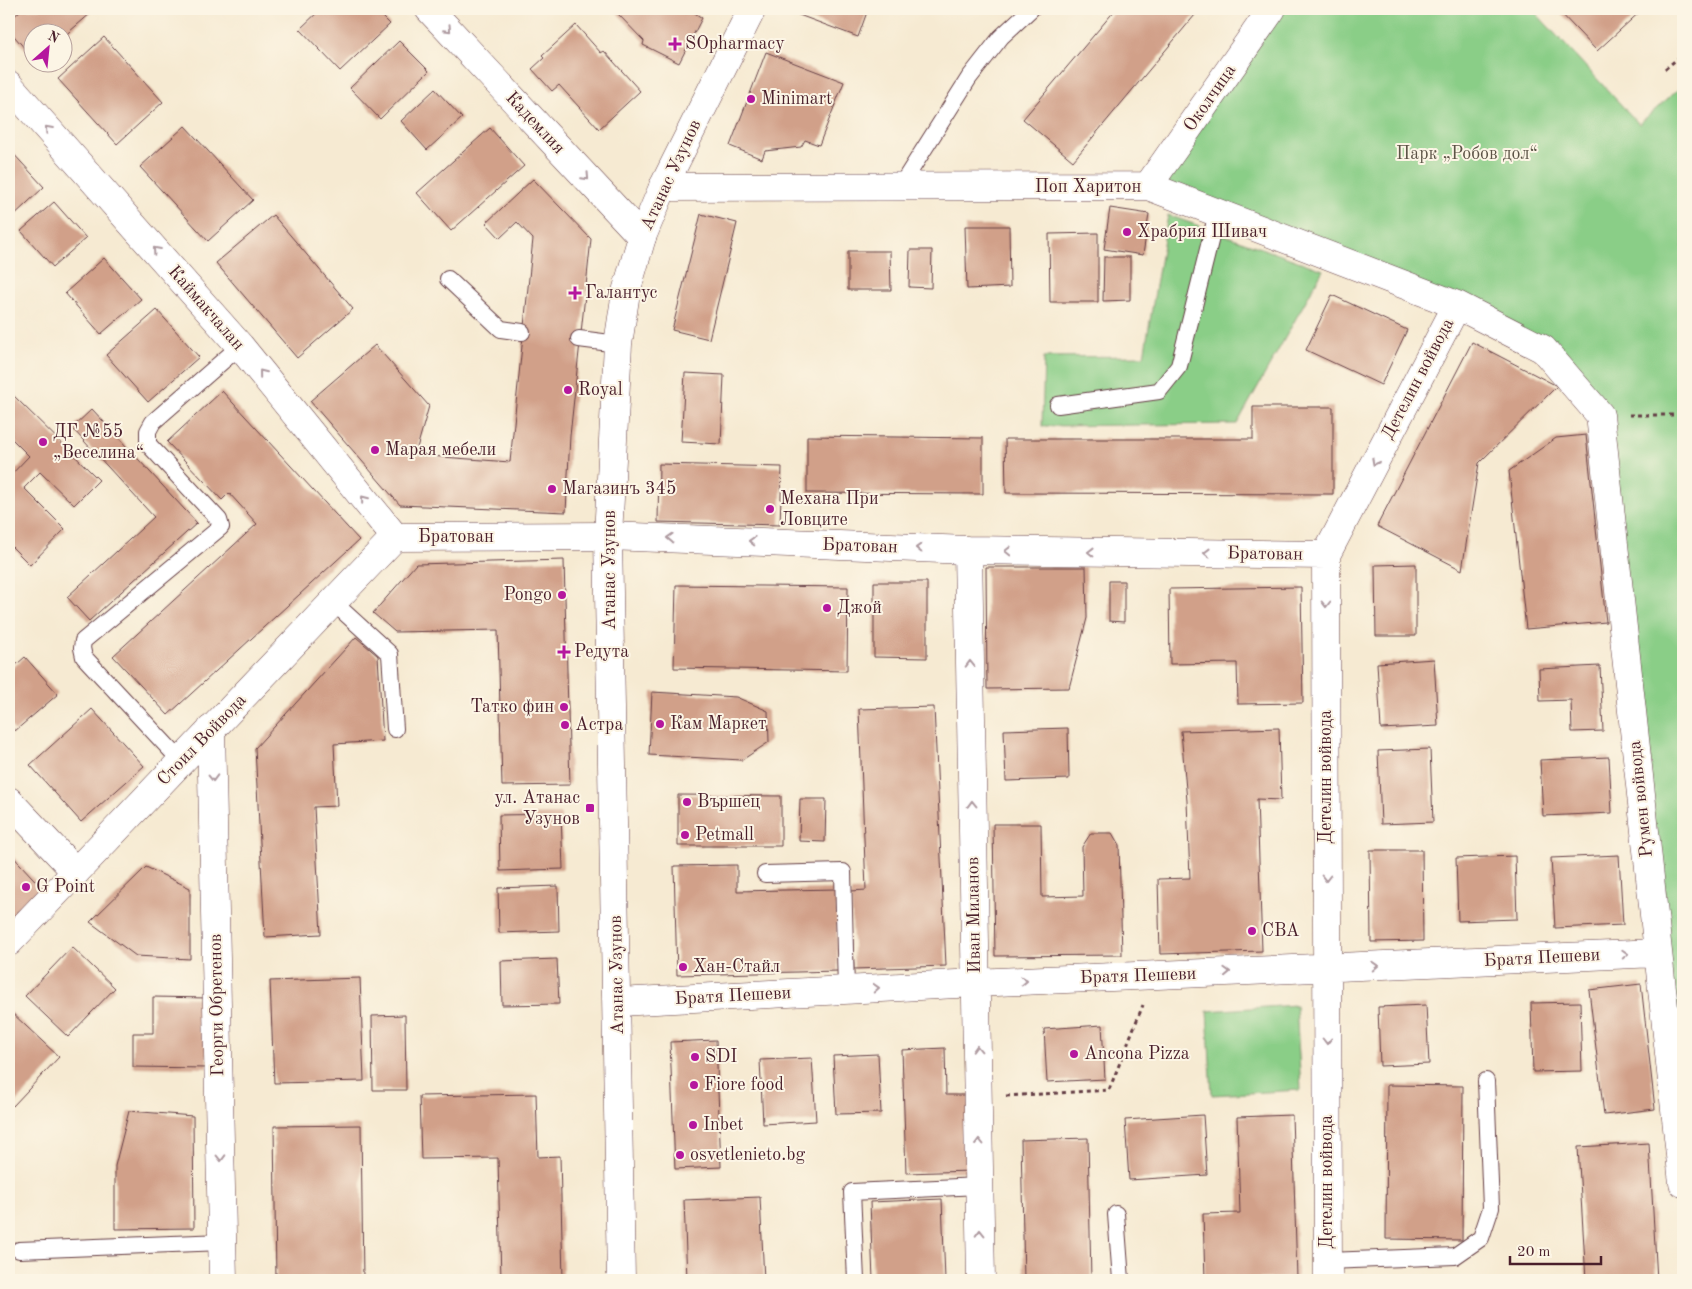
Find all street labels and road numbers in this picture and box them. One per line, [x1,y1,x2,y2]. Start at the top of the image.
street label: Околчица [1181,61,1240,135]
street label: Кадемлия [502,88,568,158]
street label: Атанас Узунов [638,117,704,233]
street label: Поп Харитон [1035,178,1141,196]
street label: Каймакчалан [165,262,248,354]
street label: Детелин войвода [1379,316,1457,442]
street label: Атанас Узунов [601,510,619,630]
street label: Братован [418,528,494,546]
street label: Братован [822,536,898,556]
street label: Братован [1227,544,1303,564]
street label: Стоил Войвода [154,691,250,789]
street label: Детелин войвода [1317,710,1335,844]
street label: Румен войвода [1626,740,1656,858]
street label: Иван Миланов [964,857,984,973]
street label: Атанас Узунов [607,915,627,1035]
street label: Георги Обретенов [207,933,227,1077]
street label: Братя Пешеви [1483,946,1601,970]
street label: Братя Пешеви [1079,965,1197,987]
street label: Братя Пешеви [674,984,792,1008]
street label: Детелин войвода [1318,1115,1336,1249]

